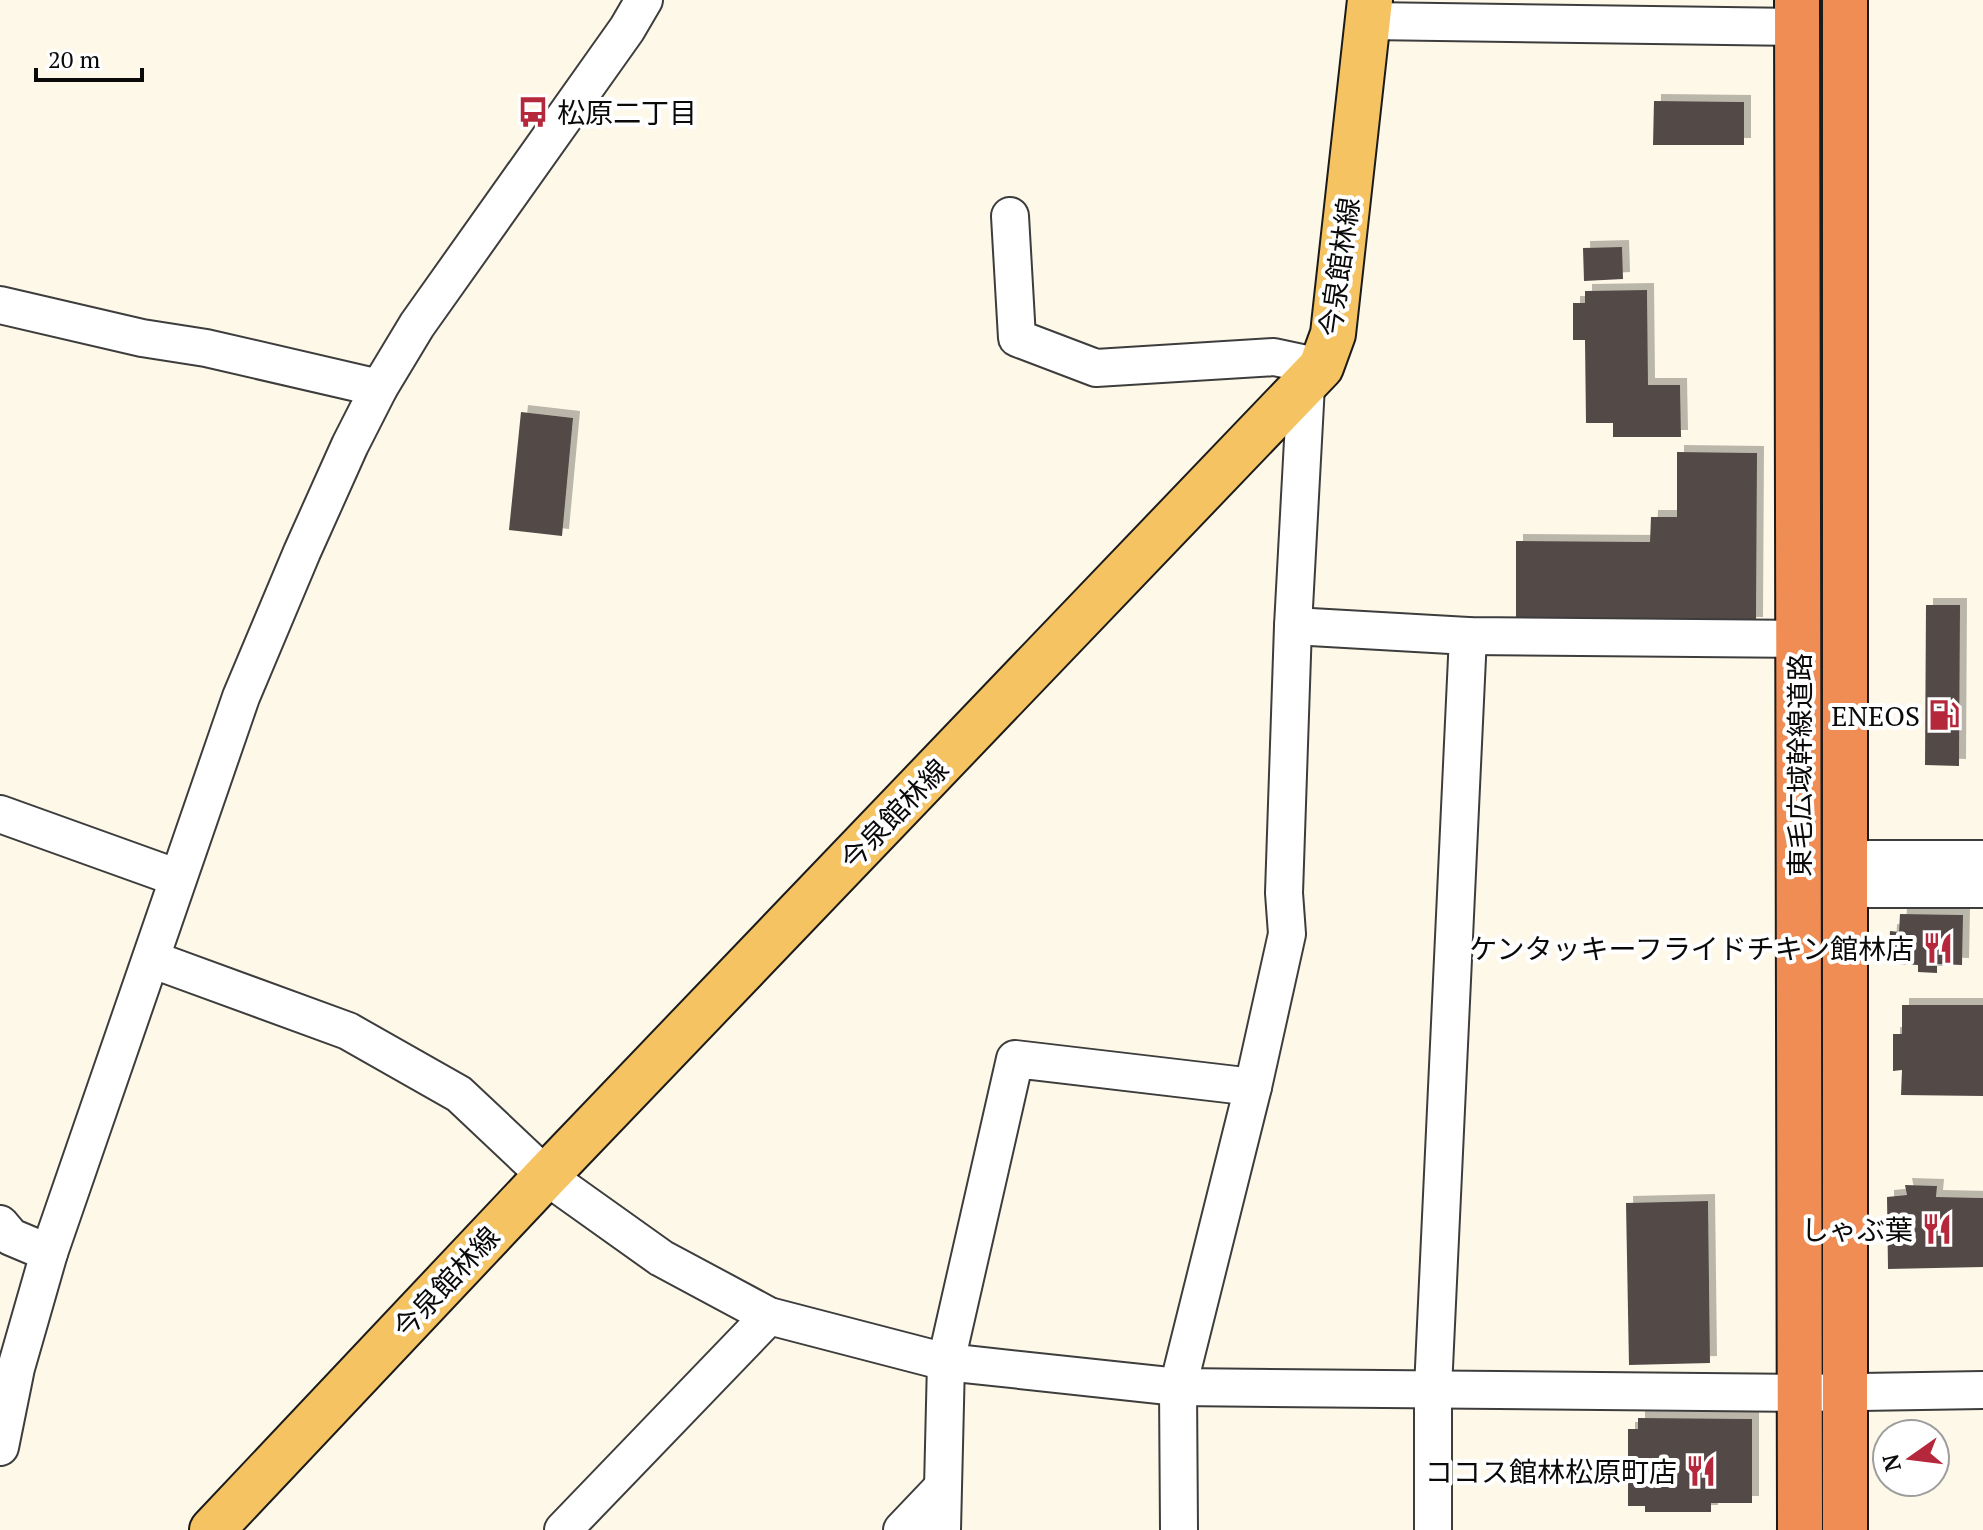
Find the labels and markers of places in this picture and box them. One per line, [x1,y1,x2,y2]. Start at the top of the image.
place label: 松原二丁目 [557,94,697,131]
bus stop icon: 松原二丁目 [516,95,550,129]
place label: ENEOS [1831,697,1920,734]
fuel station icon: ENEOS [1927,698,1961,732]
place label: ケンタッキーフライドチキン館林店 [1469,930,1914,967]
restaurant icon: ケンタッキーフライドチキン館林店 [1921,931,1955,965]
place label: しゃぶ葉 [1801,1211,1913,1248]
restaurant icon: しゃぶ葉 [1920,1212,1954,1246]
place label: ココス館林松原町店 [1425,1453,1677,1490]
restaurant icon: ココス館林松原町店 [1684,1454,1718,1488]

